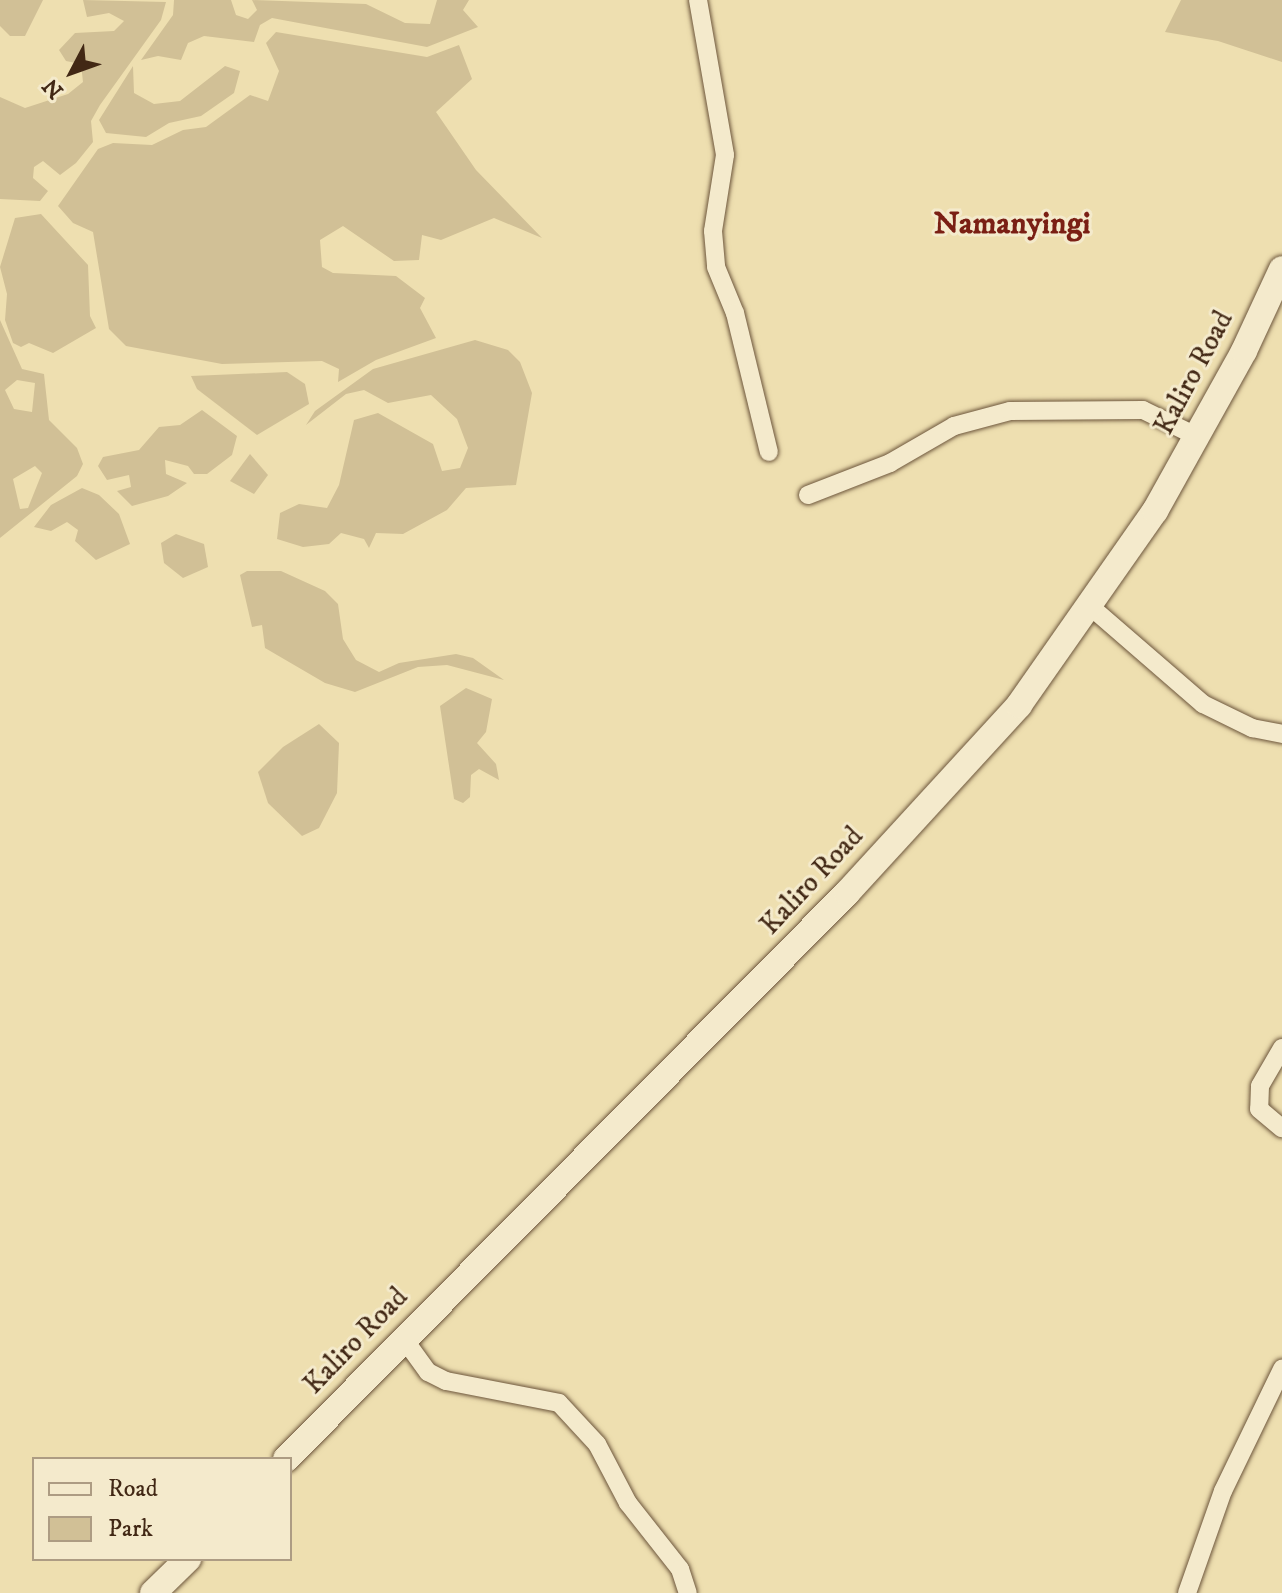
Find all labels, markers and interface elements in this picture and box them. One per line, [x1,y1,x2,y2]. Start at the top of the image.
north arrow [32,32,112,112]
text: N [37,72,70,104]
district label: Namanyingi [933,205,1091,243]
street label: Kaliro Road [1147,305,1241,441]
street label: Kaliro Road [754,820,870,942]
street label: Kaliro Road [297,1281,415,1401]
legend [32,1457,292,1561]
text: Road [108,1474,158,1504]
text: Park [108,1514,153,1544]

